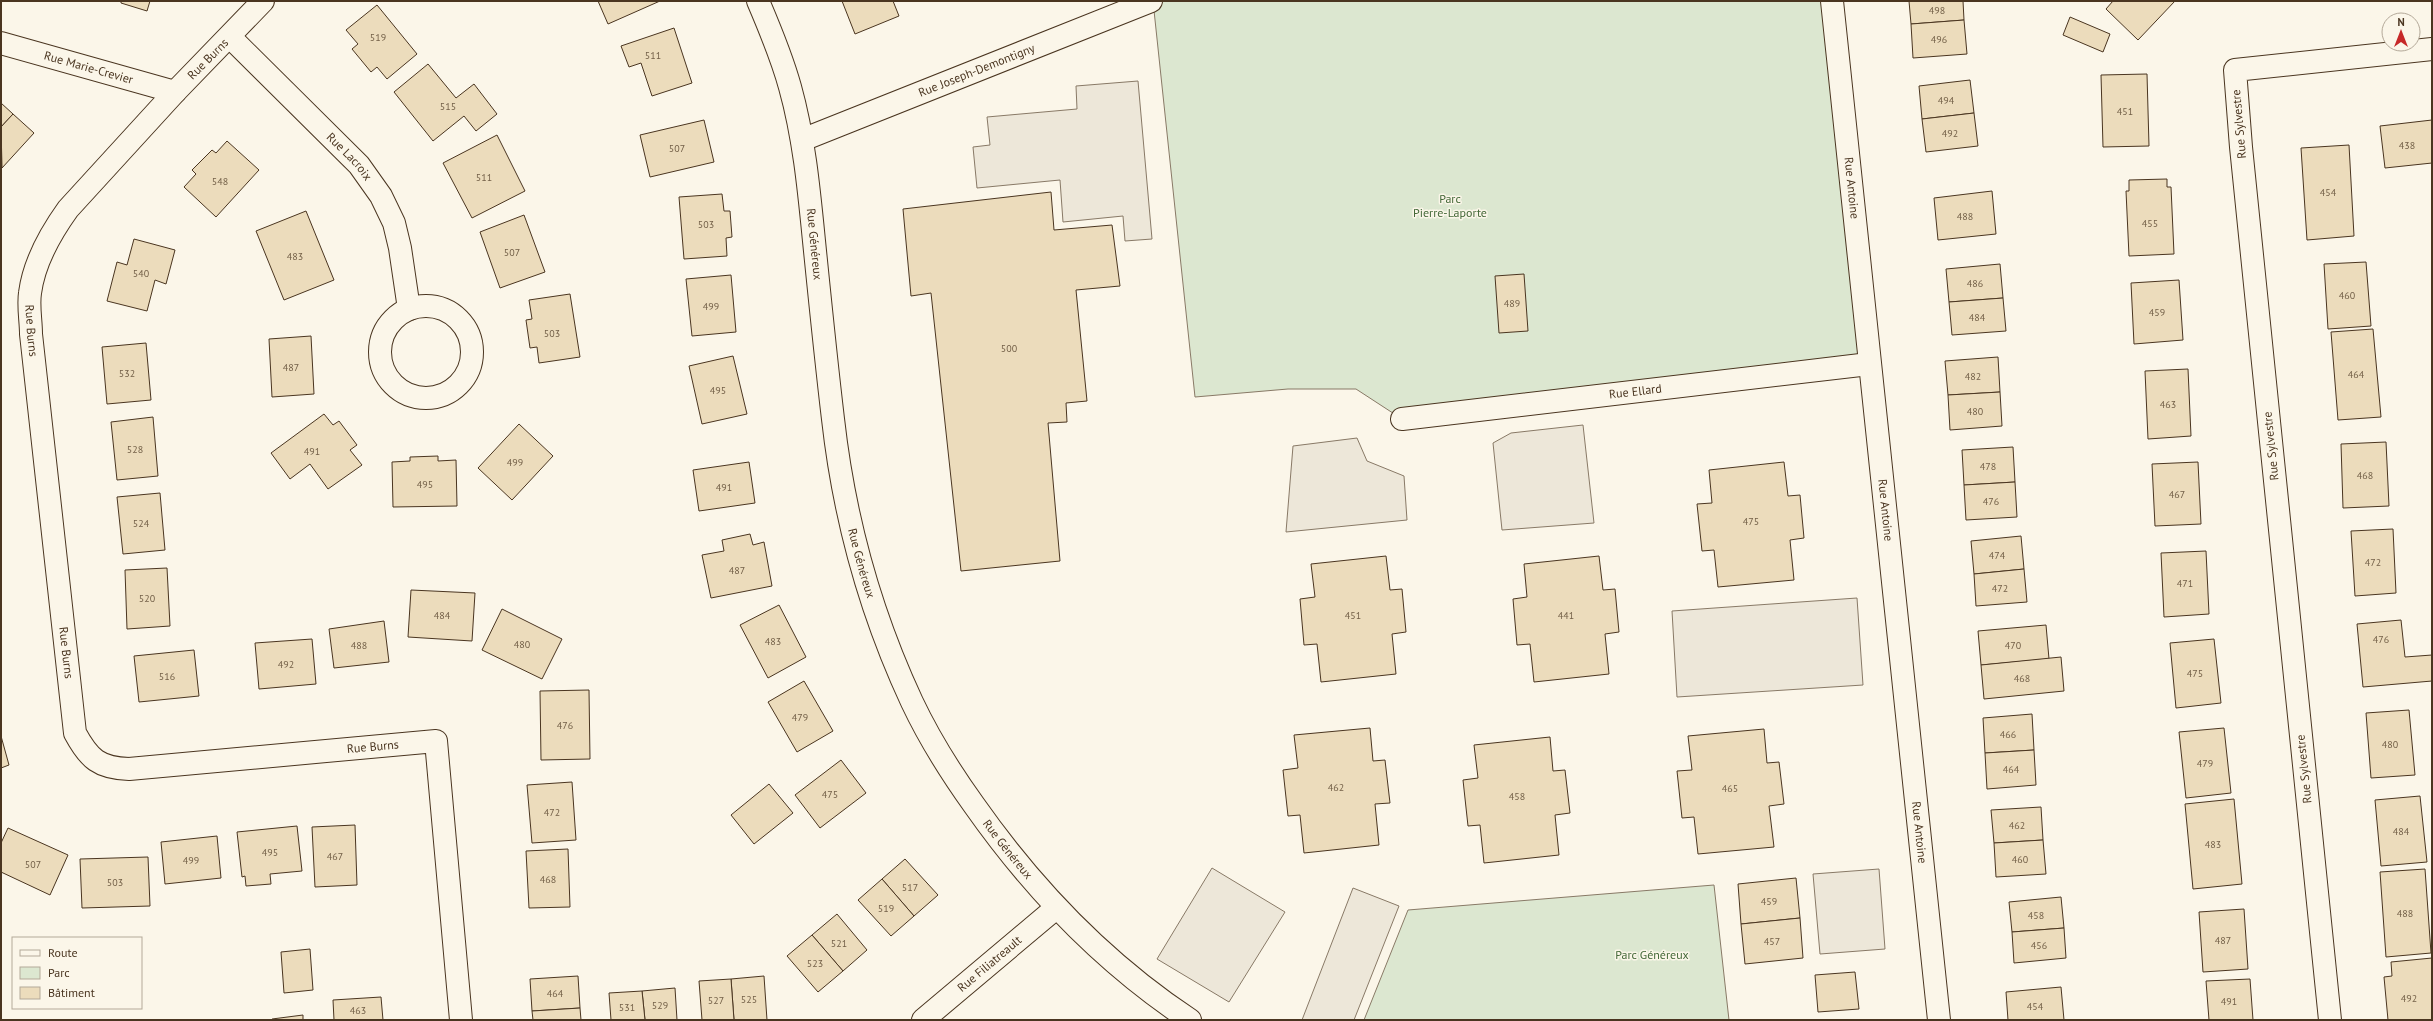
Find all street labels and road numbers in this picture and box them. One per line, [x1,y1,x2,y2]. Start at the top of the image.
street label: Rue Burns [184,35,231,82]
street label: Rue Joseph-Demontigny [916,40,1037,100]
street label: Rue Marie-Crevier [42,48,135,87]
street label: Rue Sylvestre [2228,89,2249,159]
street label: Rue Lacroix [324,129,376,183]
street label: Rue Antoine [1841,156,1863,220]
street label: Rue Généreux [804,208,826,281]
street label: Rue Burns [22,304,41,357]
street label: Rue Ellard [1608,380,1662,402]
street label: Rue Sylvestre [2259,411,2282,481]
street label: Rue Antoine [1875,478,1897,542]
street label: Rue Généreux [845,527,879,600]
street label: Rue Burns [56,626,77,679]
street label: Rue Sylvestre [2292,734,2315,804]
street label: Rue Burns [346,736,399,756]
street label: Rue Antoine [1909,801,1931,864]
street label: Rue Généreux [980,816,1036,882]
street label: Rue Filiatreault [954,932,1024,995]

